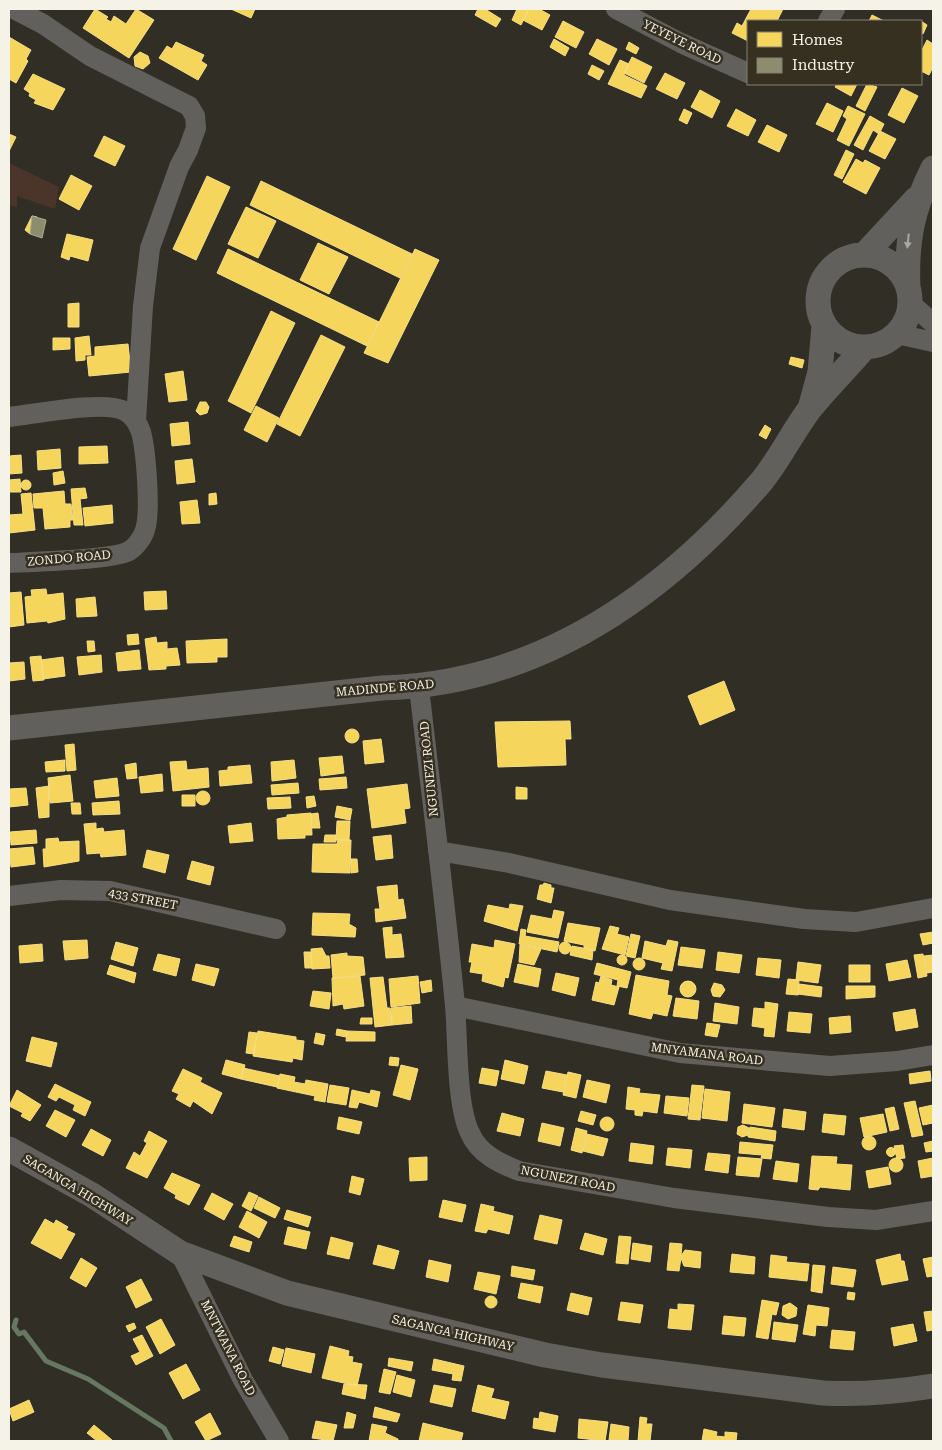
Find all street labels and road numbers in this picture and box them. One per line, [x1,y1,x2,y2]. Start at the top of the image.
street label: YEYEYE ROAD [640,17,724,67]
street label: ZONDO ROAD [27,547,111,569]
street label: MADINDE ROAD [335,677,435,699]
street label: NGUNEZI ROAD [417,721,441,817]
street label: 433 STREET [107,885,179,913]
street label: MNYAMANA ROAD [650,1040,764,1068]
street label: SAGANGA HIGHWAY [21,1152,136,1229]
street label: NGUNEZI ROAD [520,1163,616,1195]
street label: MNTWANA ROAD [198,1298,258,1398]
street label: SAGANGA HIGHWAY [390,1312,516,1354]

